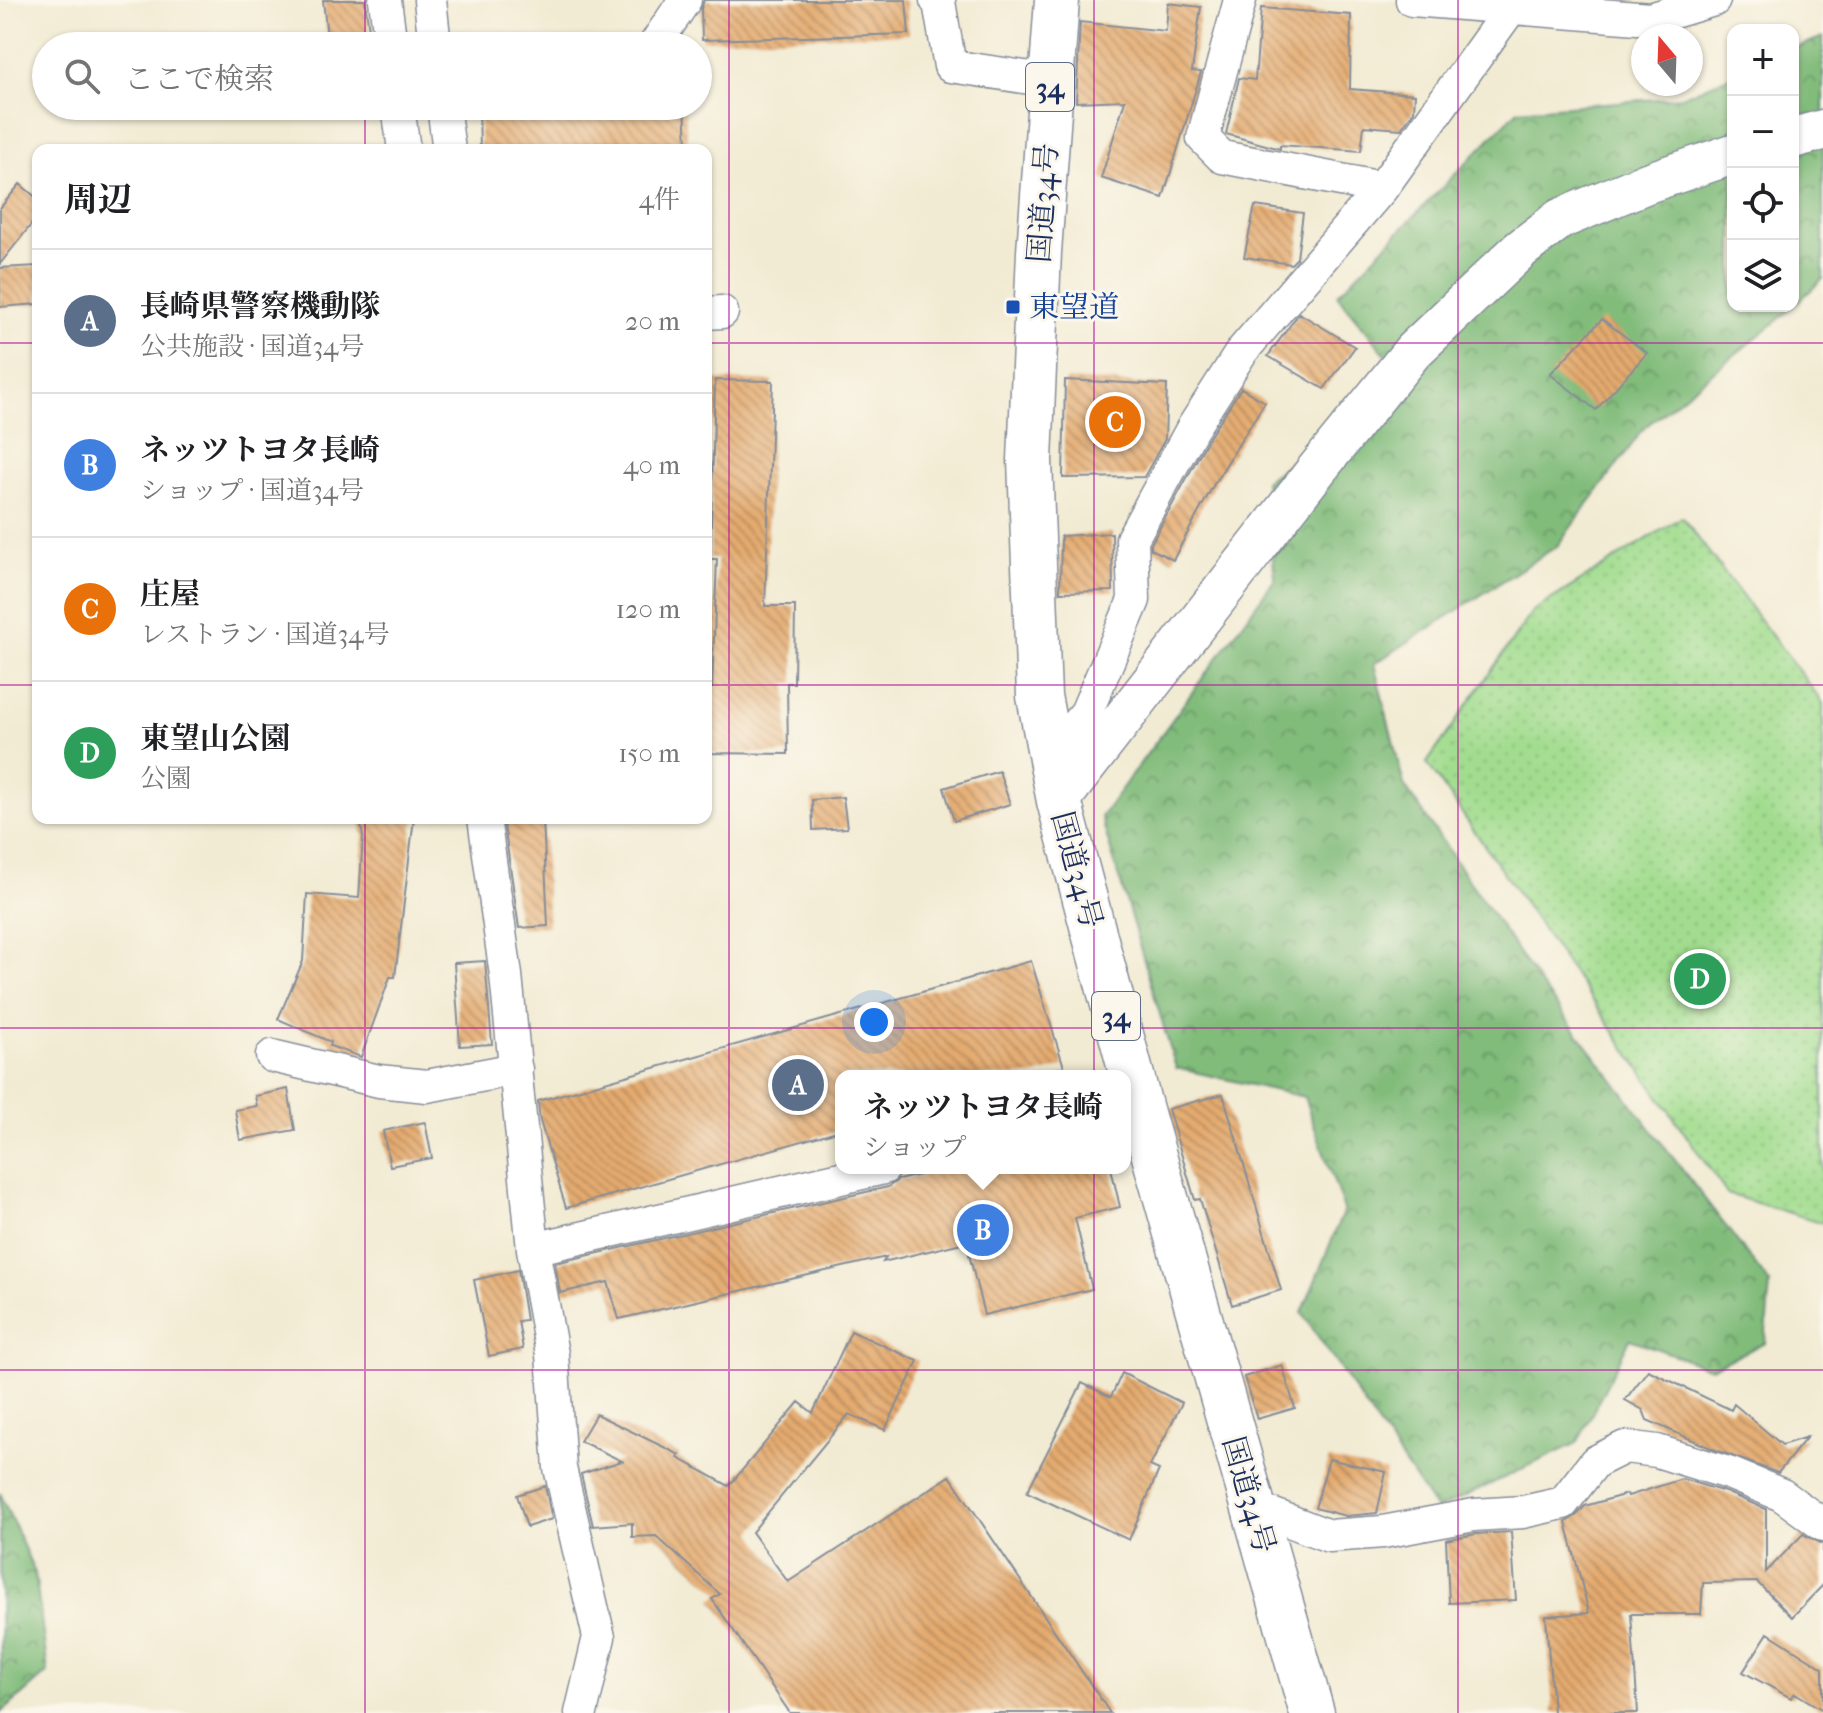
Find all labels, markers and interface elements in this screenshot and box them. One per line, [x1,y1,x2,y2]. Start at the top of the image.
north arrow [1631,24,1703,96]
map controls [1727,24,1799,312]
button: + [1727,24,1799,96]
search box [32,32,712,120]
icon: search [60,54,104,98]
text: ここで検索 [124,62,274,97]
road number: 34 [1026,63,1074,111]
button: − [1727,96,1799,168]
street label: 国道34号 [1022,142,1065,264]
button: locate [1727,168,1799,240]
text: 周辺 [64,180,132,220]
text: 4件 [639,184,680,215]
button: layers [1727,240,1799,312]
text: 長崎県警察機動隊 [140,289,380,324]
place label: 東望道 [1029,290,1119,325]
marker: 東望道 [1004,298,1022,316]
text: A [82,306,98,337]
text: 20 m [625,306,680,337]
text: 公共施設 · 国道34号 [140,331,364,362]
pin: C [1089,392,1141,452]
text: ネッツトヨタ長崎 [140,433,380,468]
text: B [82,450,98,481]
text: 40 m [623,450,680,481]
text: ショップ · 国道34号 [140,475,364,506]
text: 庄屋 [140,577,200,612]
text: C [81,594,99,625]
text: 120 m [616,594,680,625]
text: レストラン · 国道34号 [140,619,390,650]
text: 東望山公園 [140,721,290,756]
text: D [80,738,100,769]
text: 150 m [618,738,680,769]
text: 公園 [140,763,192,794]
street label: 国道34号 [1044,808,1109,933]
pin: D [1674,949,1726,1009]
road number: 34 [1092,992,1140,1040]
your location [854,1002,894,1042]
pin: A [772,1055,824,1115]
popup [835,1070,1131,1174]
text: ネッツトヨタ長崎 [863,1090,1103,1125]
text: ショップ [863,1132,966,1163]
pin: B [957,1200,1009,1260]
street label: 国道34号 [1215,1433,1282,1558]

